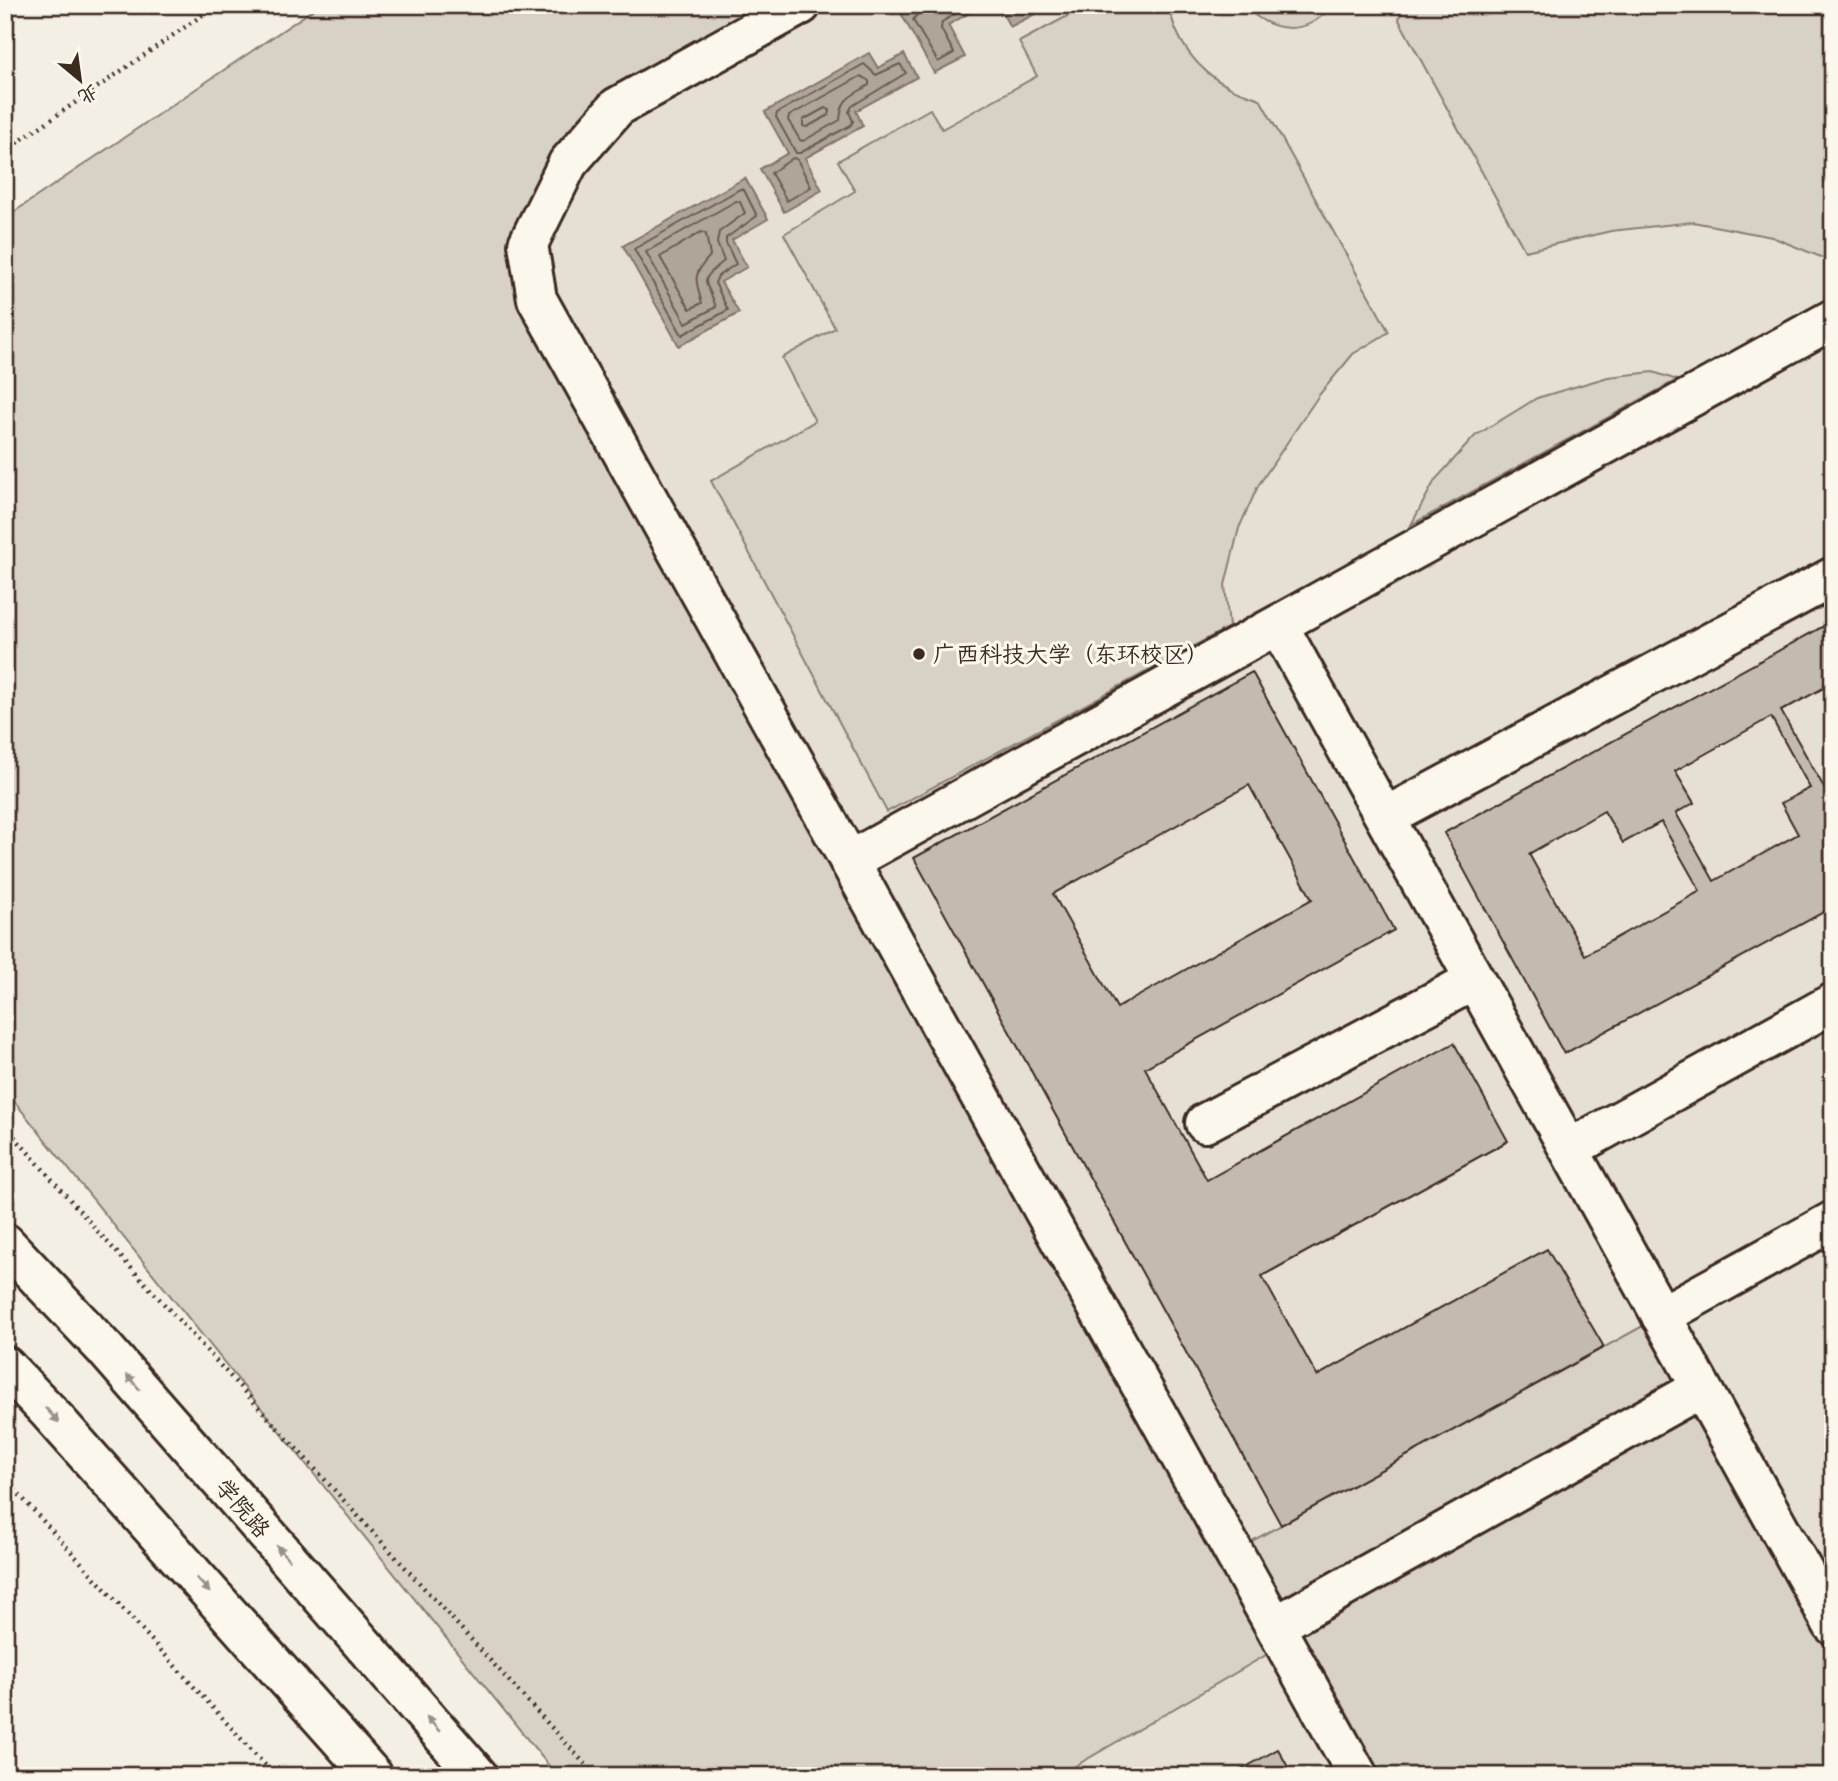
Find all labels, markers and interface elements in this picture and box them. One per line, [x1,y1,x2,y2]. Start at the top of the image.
north arrow [46,46,116,116]
text: 北 [72,75,104,113]
place label: 广西科技大学（东环校区） [933,634,1209,675]
marker: 广西科技大学（东环校区） [911,646,927,662]
one-way arrow [125,1373,141,1391]
one-way arrow [44,1407,59,1424]
street label: 学院路 [205,1469,281,1548]
one-way arrow [275,1544,291,1562]
one-way arrow [195,1577,210,1594]
one-way arrow [426,1716,441,1733]

